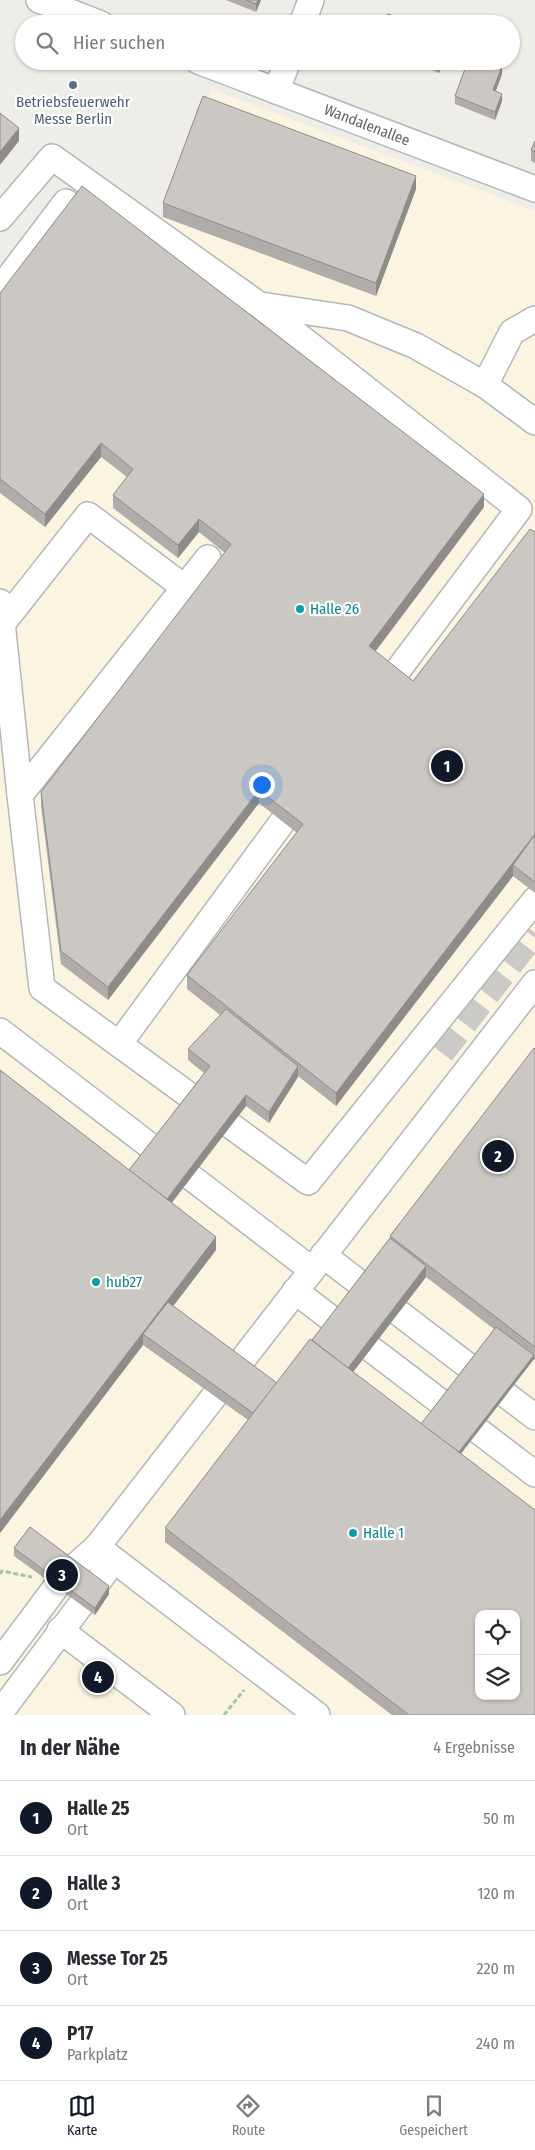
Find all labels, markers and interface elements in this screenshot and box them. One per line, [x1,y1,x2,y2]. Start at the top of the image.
search box [15,15,520,70]
icon: search [33,29,61,57]
text: Hier suchen [73,31,165,54]
marker: Betriebsfeuerwehr Messe Berlin [67,79,79,91]
place label: Betriebsfeuerwehr Messe Berlin [16,93,131,128]
street label: Wandalenallee [322,100,412,150]
place label: Halle 26 [310,600,359,618]
marker: Halle 26 [294,603,306,615]
pin: 1 [431,747,463,785]
your location [249,772,275,798]
pin: 2 [482,1137,514,1175]
place label: hub27 [106,1273,142,1291]
marker: hub27 [90,1276,102,1288]
place label: Halle 1 [363,1524,404,1542]
marker: Halle 1 [347,1527,359,1539]
pin: 3 [46,1556,78,1594]
map controls [475,1610,520,1700]
button: locate [475,1610,520,1655]
button: layers [475,1655,520,1700]
pin: 4 [82,1658,114,1696]
text: In der Nähe [20,1735,120,1761]
text: 4 Ergebnisse [433,1738,515,1757]
text: Halle 25 [67,1797,130,1820]
text: 1 [33,1809,39,1828]
text: 50 m [483,1809,515,1828]
text: Ort [67,1820,88,1839]
text: Halle 3 [67,1872,121,1895]
text: 2 [32,1884,40,1903]
text: 120 m [477,1884,515,1903]
text: Ort [67,1895,88,1914]
text: Messe Tor 25 [67,1947,168,1970]
text: 3 [32,1959,40,1978]
text: 220 m [476,1959,515,1978]
text: Ort [67,1970,88,1989]
text: P17 [67,2022,93,2045]
text: 4 [32,2034,40,2053]
text: 240 m [476,2034,515,2053]
text: Parkplatz [67,2045,127,2064]
tab: Karte [67,2092,97,2139]
tab: Route [232,2092,265,2139]
tab: Gespeichert [399,2092,468,2139]

